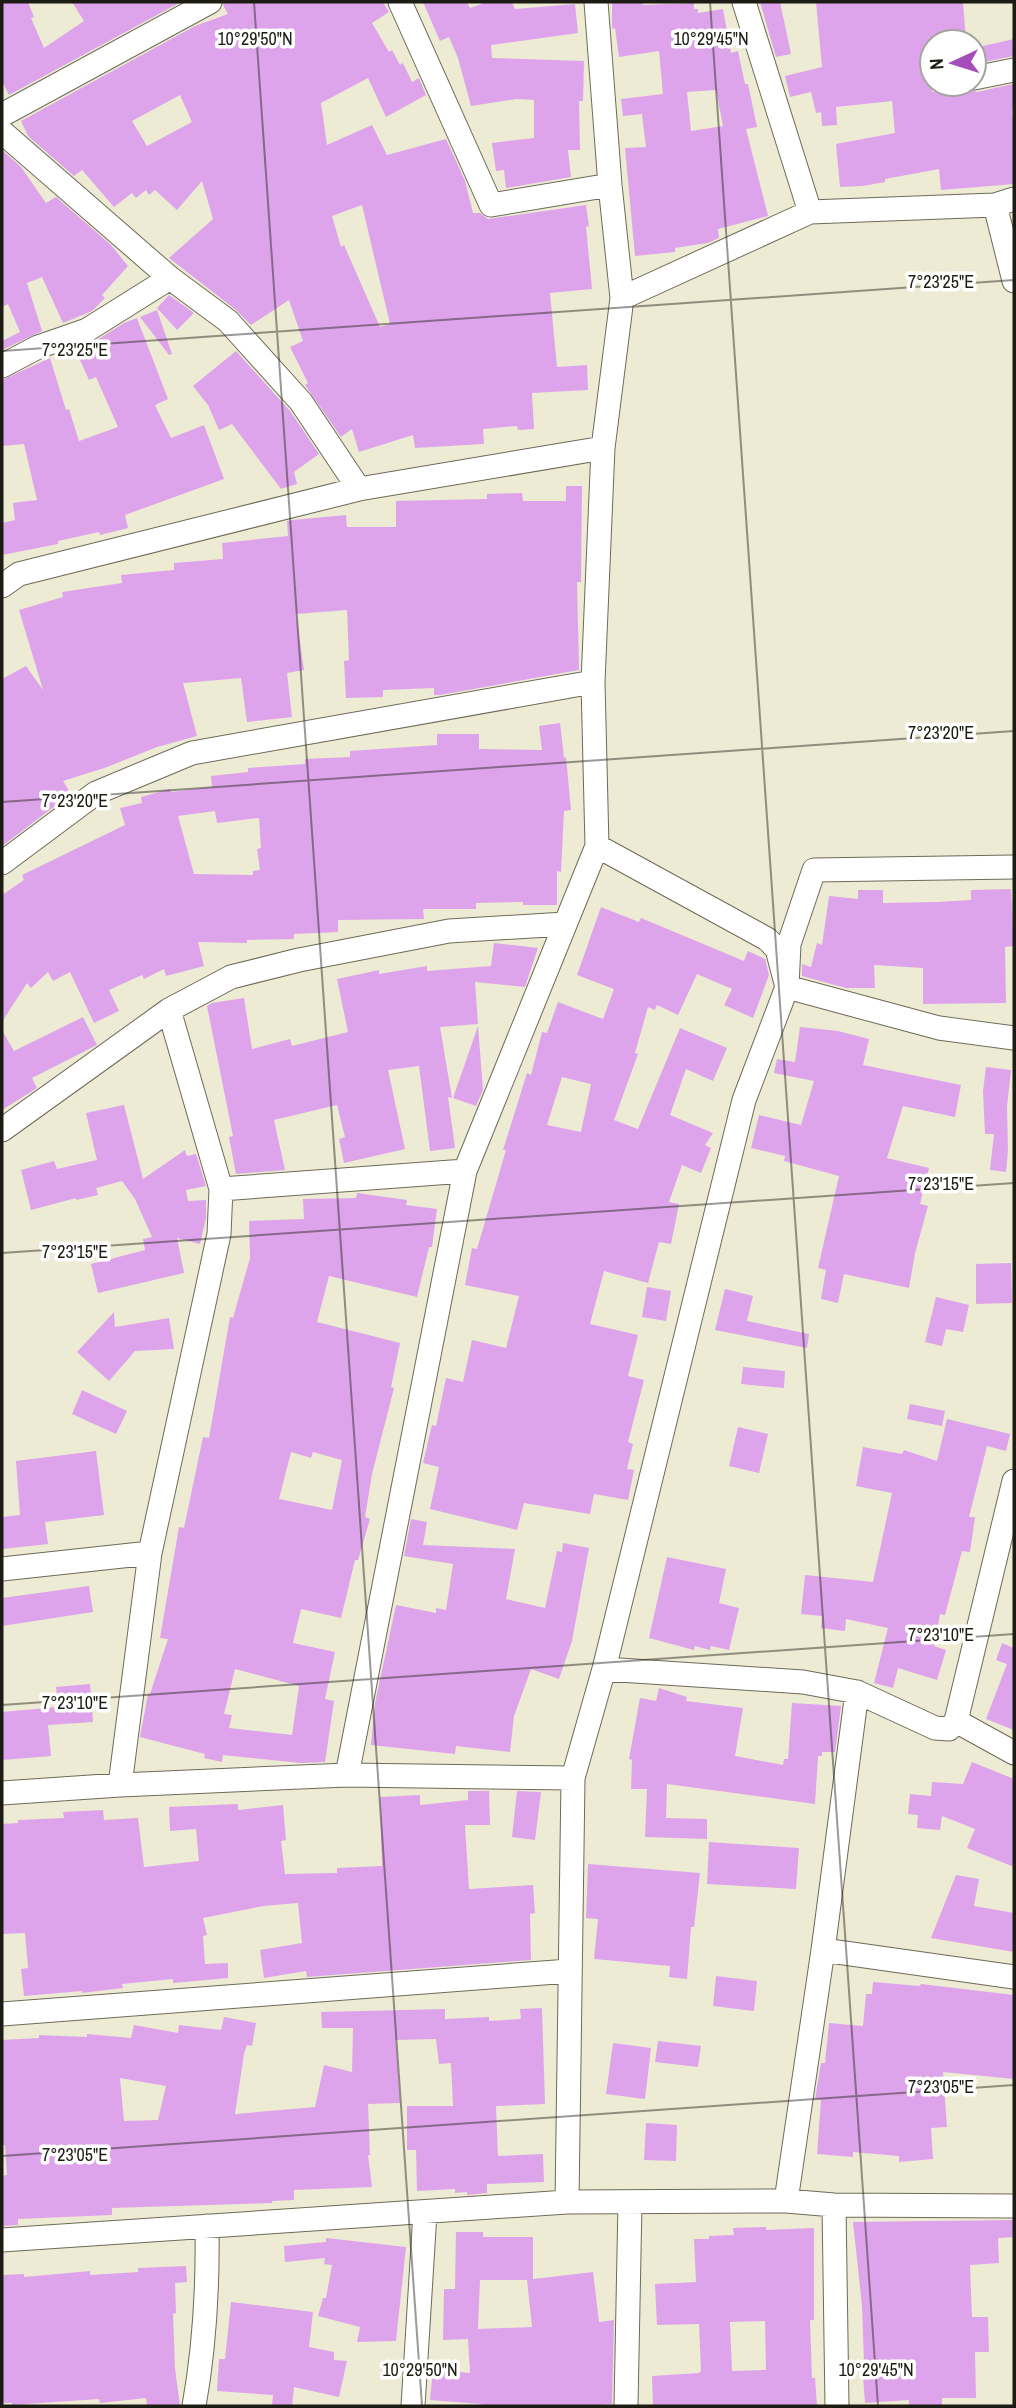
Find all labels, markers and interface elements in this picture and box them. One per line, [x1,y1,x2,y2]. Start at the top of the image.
text: 10°29'50"N [217,26,293,51]
text: 10°29'45"N [673,26,749,51]
north arrow [918,28,988,98]
text: N [923,58,949,71]
text: 7°23'25"E [908,269,974,294]
text: 7°23'25"E [42,337,108,362]
text: 7°23'20"E [908,720,974,745]
text: 7°23'20"E [42,788,108,813]
text: 7°23'15"E [908,1171,974,1196]
text: 7°23'15"E [42,1239,108,1264]
text: 7°23'10"E [908,1622,974,1647]
text: 7°23'10"E [42,1690,108,1715]
text: 7°23'05"E [908,2074,974,2099]
text: 7°23'05"E [42,2142,108,2167]
text: 10°29'50"N [382,2357,458,2382]
text: 10°29'45"N [838,2357,914,2382]

